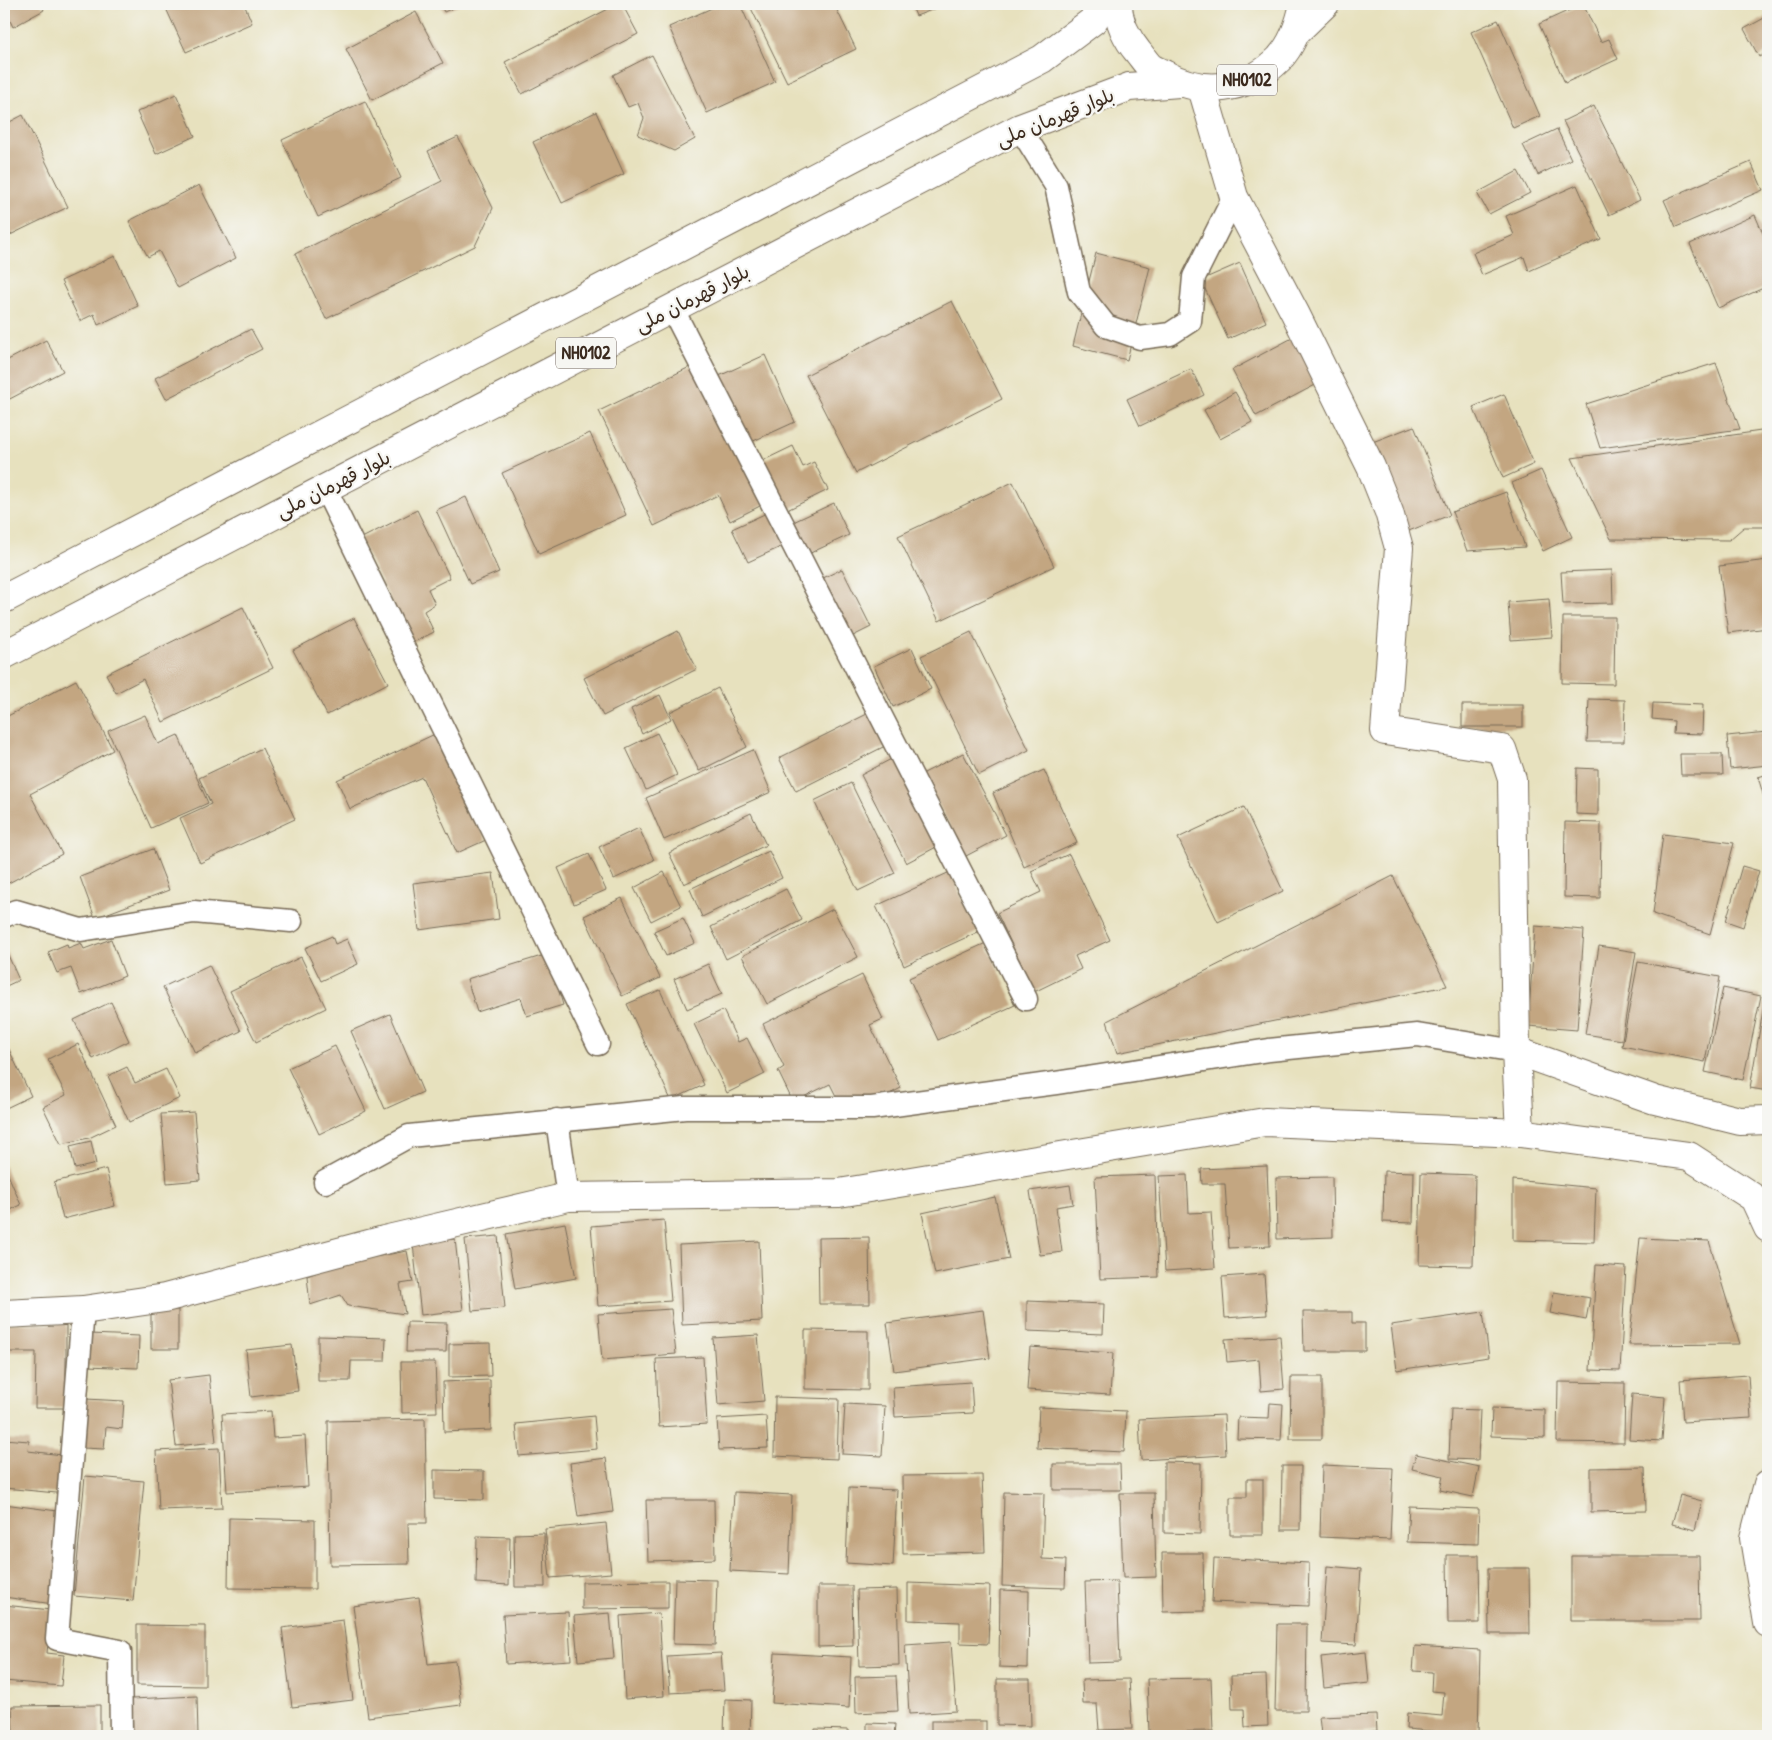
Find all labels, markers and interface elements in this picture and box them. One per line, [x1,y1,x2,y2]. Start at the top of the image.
road number: NH0102 [1217,64,1277,96]
street label: بلوار قهرمان ملی [992,81,1118,153]
street label: بلوار قهرمان ملی [630,258,754,338]
road number: NH0102 [556,338,616,368]
street label: بلوار قهرمان ملی [271,444,395,524]

